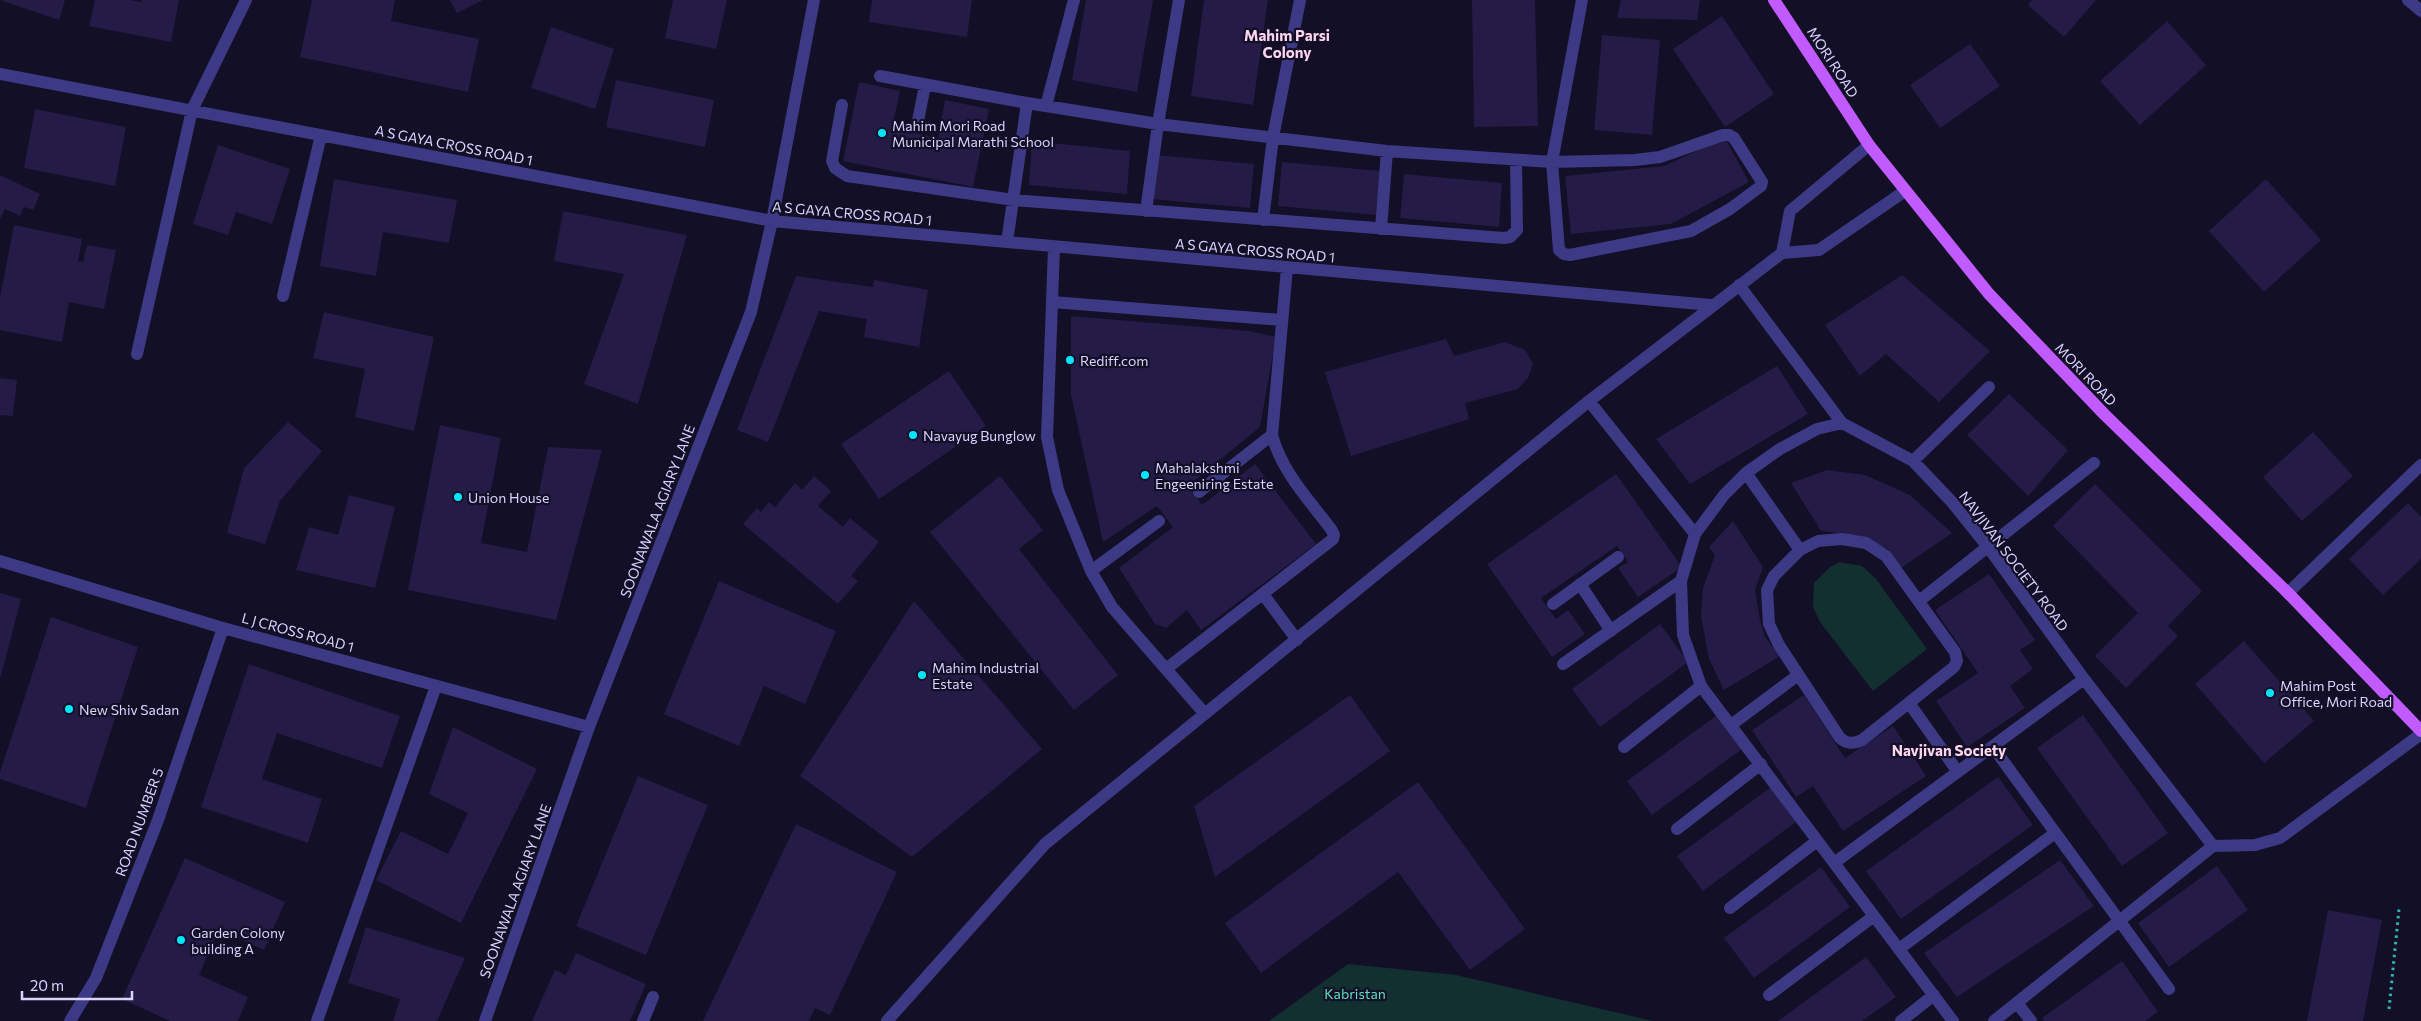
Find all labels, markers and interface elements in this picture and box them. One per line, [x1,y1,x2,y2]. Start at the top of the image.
street label: MORI ROAD [1804,24,1862,100]
district label: Mahim Parsi Colony [1244,26,1330,61]
place label: Mahim Mori Road Municipal Marathi School [892,117,1054,150]
street label: A S GAYA CROSS ROAD 1 [374,121,534,169]
marker: Mahim Mori Road Municipal Marathi School [876,127,888,139]
street label: A S GAYA CROSS ROAD 1 [771,198,933,228]
street label: A S GAYA CROSS ROAD 1 [1174,235,1336,265]
street label: MORI ROAD [2052,339,2120,409]
place label: Rediff.com [1080,352,1149,369]
marker: Rediff.com [1064,354,1076,366]
street label: SOONAWALA AGIARY LANE [616,422,698,600]
place label: Navayug Bunglow [923,427,1036,444]
marker: Navayug Bunglow [907,429,919,441]
place label: Mahalakshmi Engeeniring Estate [1155,459,1273,492]
marker: Mahalakshmi Engeeniring Estate [1139,469,1151,481]
street label: NAVJIVAN SOCIETY ROAD [1956,488,2072,634]
place label: Union House [468,489,549,506]
marker: Union House [452,491,464,503]
street label: L J CROSS ROAD 1 [240,609,356,655]
place label: Mahim Industrial Estate [932,659,1039,692]
marker: Mahim Industrial Estate [916,669,928,681]
place label: Mahim Post Office, Mori Road [2280,677,2392,710]
marker: Mahim Post Office, Mori Road [2264,687,2276,699]
place label: New Shiv Sadan [79,701,179,718]
marker: New Shiv Sadan [63,703,75,715]
district label: Navjivan Society [1892,741,2007,759]
street label: ROAD NUMBER 5 [111,765,167,879]
street label: SOONAWALA AGIARY LANE [476,802,554,980]
place label: Garden Colony building A [191,924,285,957]
marker: Garden Colony building A [175,934,187,946]
scale bar [22,968,132,1000]
text: 20 m [30,976,64,994]
park label: Kabristan [1324,985,1386,1002]

